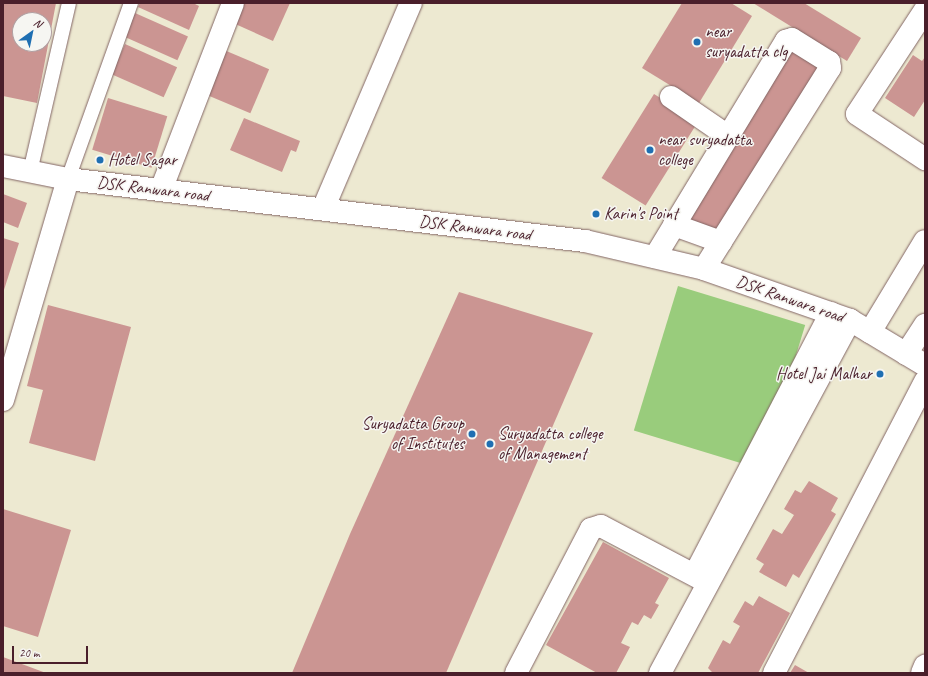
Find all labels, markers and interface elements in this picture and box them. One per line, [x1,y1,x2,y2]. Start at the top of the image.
north arrow [12,12,52,52]
text: N [31,15,45,31]
place label: near suryadatta clg [705,22,787,62]
marker: near suryadatta clg [692,37,702,47]
place label: near suryadatta college [658,130,751,170]
marker: near suryadatta college [645,145,655,155]
place label: Hotel Sagar [108,150,176,170]
marker: Hotel Sagar [95,155,105,165]
street label: DSK Ranwara road [96,172,210,206]
place label: Karin's Point [604,204,678,224]
marker: Karin's Point [591,209,601,219]
street label: DSK Ranwara road [418,211,532,245]
street label: DSK Ranwara road [733,271,847,327]
place label: Hotel Jai Malhar [775,364,872,384]
marker: Hotel Jai Malhar [875,369,885,379]
place label: Suryadatta Group of Institutes [361,414,464,454]
place label: Suryadatta college of Management [498,424,602,464]
marker: Suryadatta Group of Institutes [467,429,477,439]
marker: Suryadatta college of Management [485,439,495,449]
scale bar [14,638,90,664]
text: 20 m [19,645,39,661]

